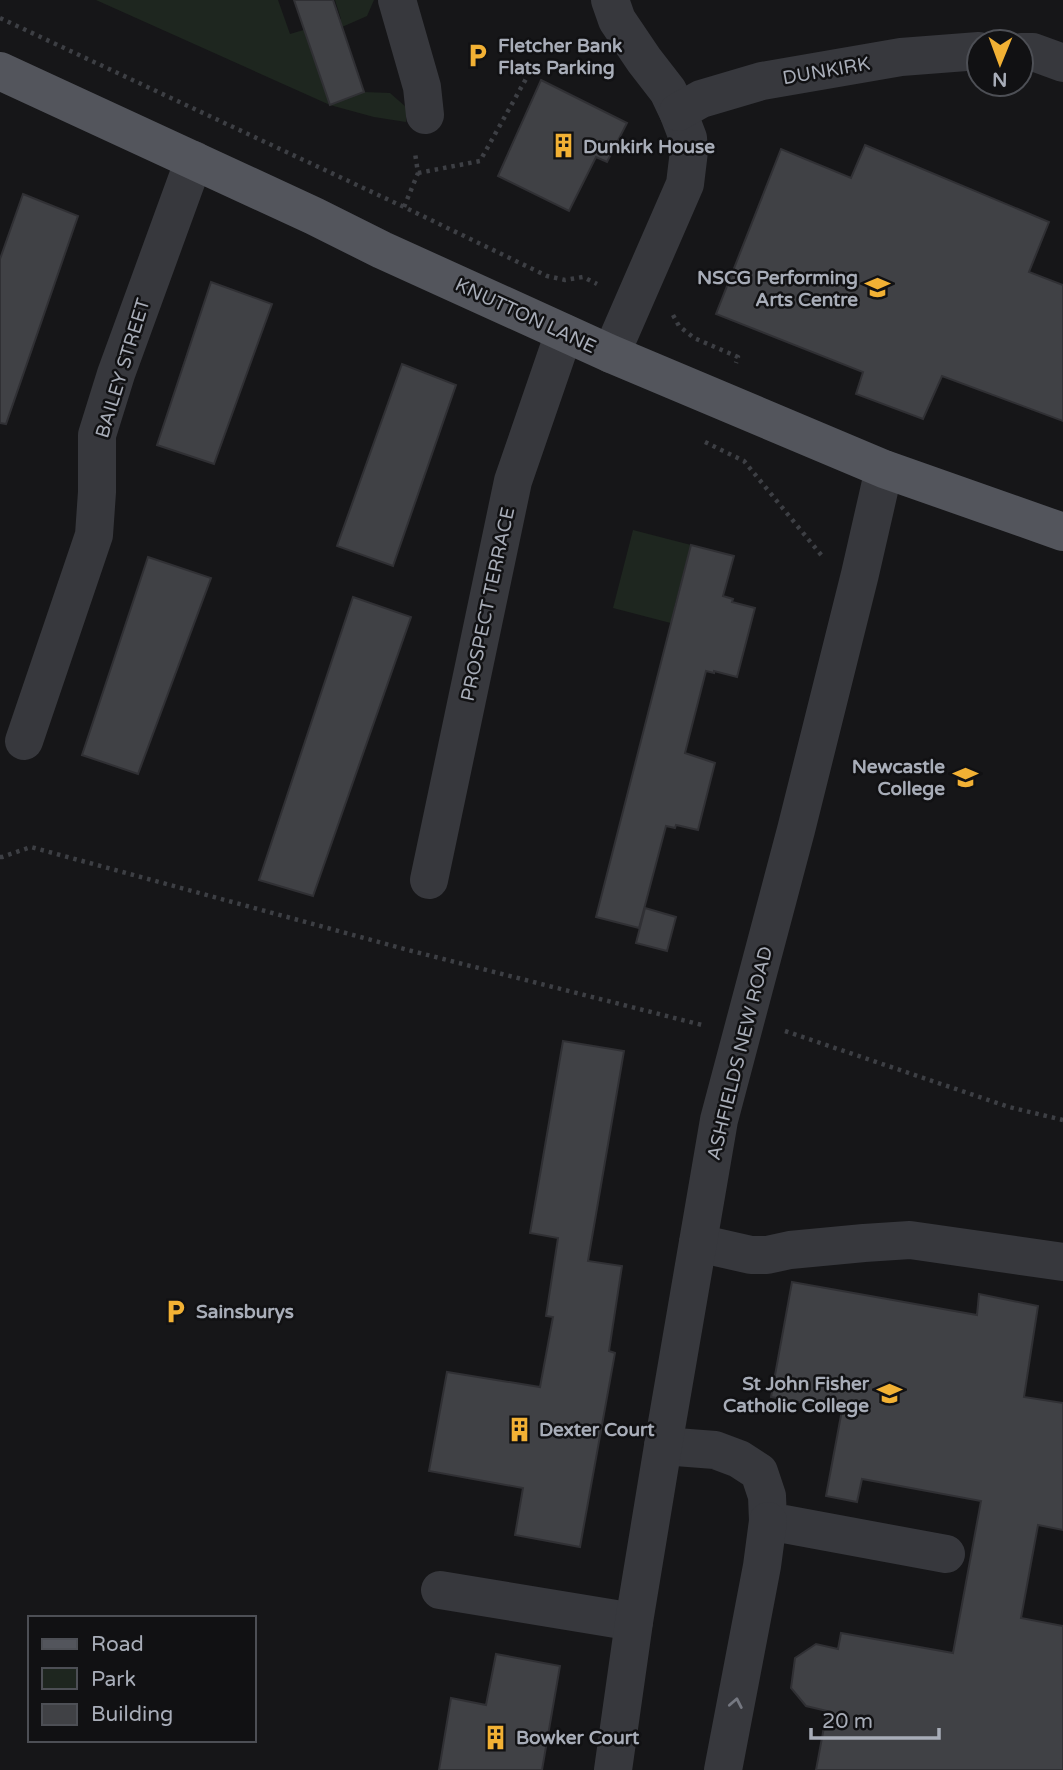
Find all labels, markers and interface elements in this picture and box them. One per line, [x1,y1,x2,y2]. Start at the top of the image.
north arrow [965,28,1035,98]
place label: Fletcher Bank Flats Parking [498,35,623,80]
parking icon: Fletcher Bank Flats Parking [464,42,492,70]
street label: DUNKIRK [781,52,872,89]
text: N [992,68,1008,90]
building icon: Dunkirk House [549,132,577,160]
place label: Dunkirk House [583,136,715,158]
place label: NSCG Performing Arts Centre [697,267,858,311]
street label: KNUTTON LANE [452,274,599,358]
school or university icon: NSCG Performing Arts Centre [864,274,892,302]
street label: BAILEY STREET [91,295,155,441]
street label: PROSPECT TERRACE [457,505,519,703]
place label: Newcastle College [852,756,945,801]
school or university icon: Newcastle College [951,763,979,791]
street label: ASHFIELDS NEW ROAD [703,944,777,1163]
parking icon: Sainsburys [162,1297,190,1325]
place label: Sainsburys [196,1301,294,1324]
place label: St John Fisher Catholic College [723,1373,870,1418]
school or university icon: St John Fisher Catholic College [875,1380,903,1408]
building icon: Dexter Court [505,1415,533,1443]
place label: Dexter Court [539,1419,655,1441]
legend [28,1616,256,1742]
text: Road [91,1632,144,1657]
text: Park [91,1667,136,1692]
scale bar [811,1696,939,1740]
one-way arrow [728,1697,743,1709]
text: Building [91,1702,173,1727]
text: 20 m [822,1709,873,1734]
building icon: Bowker Court [482,1723,510,1751]
place label: Bowker Court [516,1727,640,1749]

